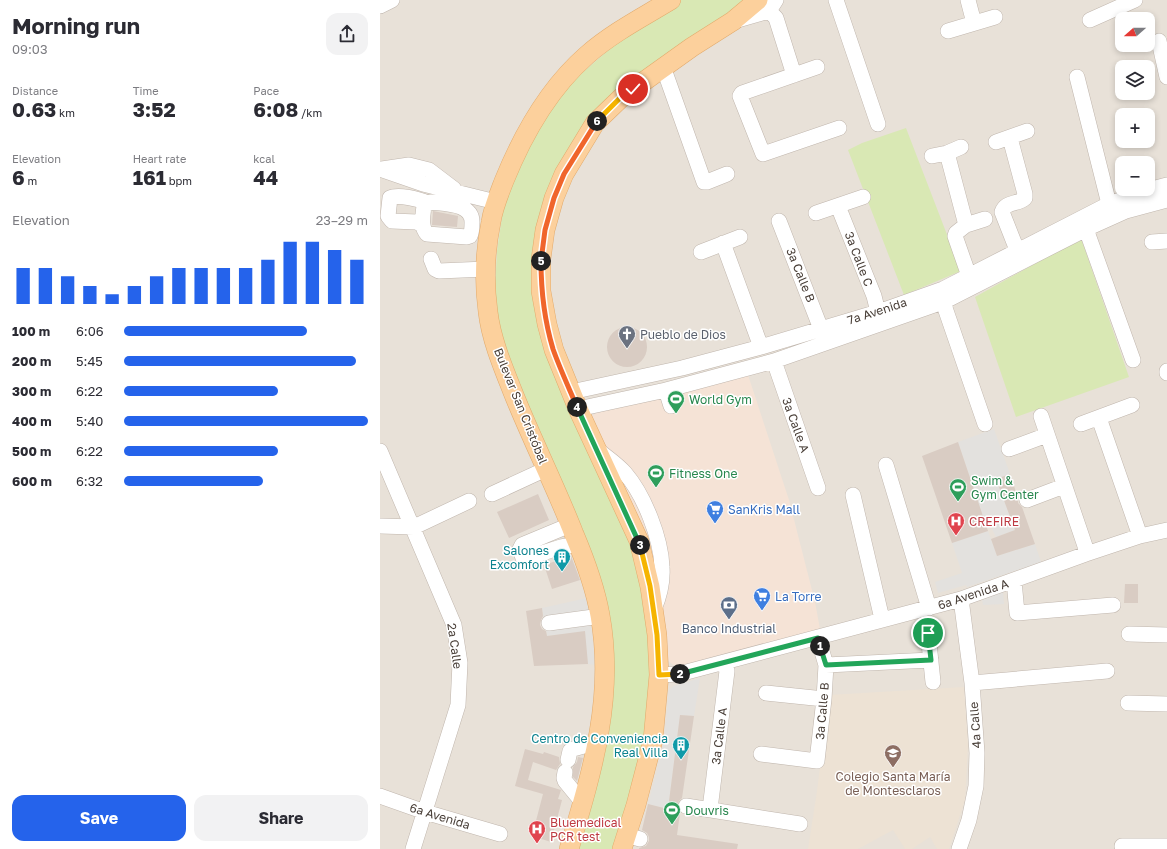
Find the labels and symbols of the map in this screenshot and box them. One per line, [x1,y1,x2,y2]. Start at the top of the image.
north arrow [1115,12,1155,52]
pin [616,72,650,106]
pin: 6 [587,111,607,131]
street label: 3a Calle C [842,230,876,288]
street label: 3a Calle B [783,246,819,304]
pin: 5 [531,251,551,271]
street label: 7a Avenida [845,294,909,328]
church icon: Pueblo de Dios [617,324,637,349]
place label: Pueblo de Dios [640,327,726,342]
street label: Bulevar San Cristóbal [491,346,551,466]
sports icon: World Gym [666,389,686,414]
place label: World Gym [689,392,752,407]
street label: 3a Calle A [779,396,813,454]
pin: 4 [567,397,587,417]
sports icon: Fitness One [646,463,666,488]
place label: Fitness One [669,466,737,481]
place label: Swim & Gym Center [971,473,1039,502]
sports icon: Swim & Gym Center [948,477,968,502]
supermarket icon: SanKris Mall [705,499,725,524]
place label: SanKris Mall [728,502,800,517]
hospital icon: CREFIRE [946,511,966,536]
place label: CREFIRE [969,514,1019,529]
pin: 3 [630,535,650,555]
place label: Salones Excomfort [490,543,549,572]
building icon: Salones Excomfort [552,547,572,572]
street label: 6a Avenida A [936,575,1010,613]
supermarket icon: La Torre [752,586,772,611]
place label: La Torre [775,589,822,604]
bank icon: Banco Industrial [719,595,739,620]
pin [911,616,945,650]
place label: Banco Industrial [682,621,776,636]
street label: 2a Calle [444,622,466,670]
pin: 1 [810,636,830,656]
pin: 2 [670,664,690,684]
street label: 3a Calle B [812,682,832,740]
street label: 4a Calle [966,701,984,749]
street label: 3a Calle A [708,707,730,765]
place label: Centro de Conveniencia Real Villa [531,731,668,760]
building icon: Centro de Conveniencia Real Villa [671,735,691,760]
school or university icon: Colegio Santa María de Montesclaros [883,743,903,768]
place label: Colegio Santa María de Montesclaros [836,769,950,798]
street label: 6a Avenida [408,800,472,832]
sports icon: Douvris [662,800,682,825]
place label: Douvris [685,803,729,818]
place label: Bluemedical PCR test [550,815,622,844]
hospital icon: Bluemedical PCR test [527,819,547,844]

